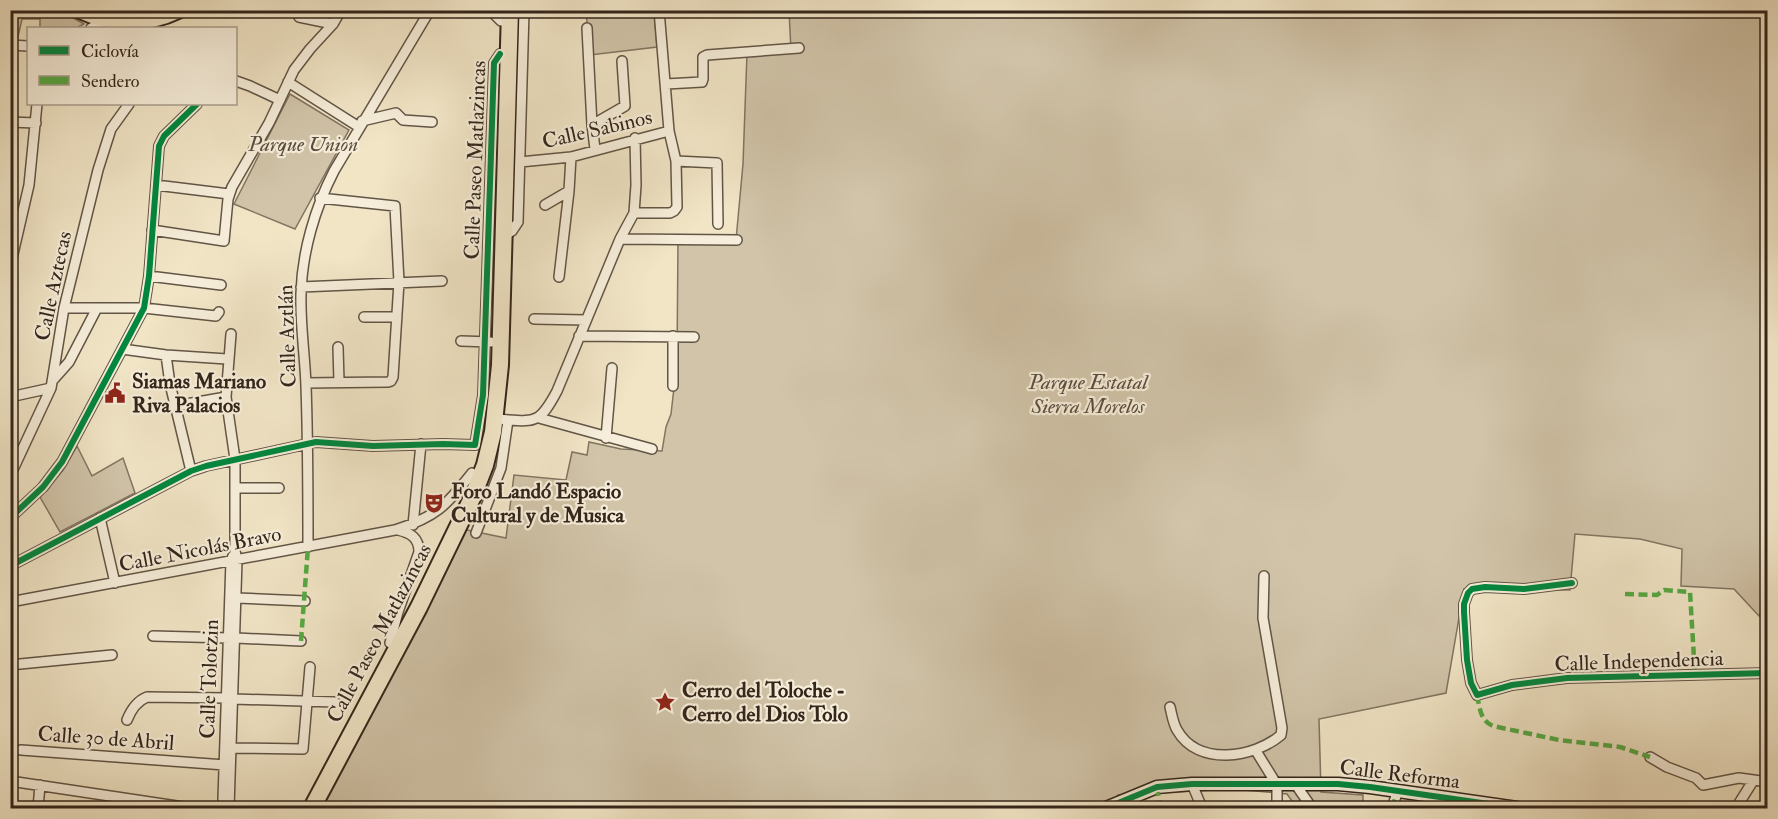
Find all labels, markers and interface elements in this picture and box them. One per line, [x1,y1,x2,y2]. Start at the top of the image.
legend [27,27,237,105]
text: Ciclovía [81,40,140,63]
street label: Calle Paseo Matlazincas [459,60,492,260]
text: Sendero [81,70,140,93]
street label: Calle Sabinos [540,104,655,155]
park label: Parque Union [247,131,358,158]
street label: Calle Aztecas [29,229,78,343]
street label: Calle Aztlán [272,284,303,388]
place label: Siamas Mariano Riva Palacios [132,368,266,419]
park label: Parque Estatal Sierra Morelos [1028,369,1149,420]
public building icon: Siamas Mariano Riva Palacios [103,381,127,405]
place label: Foro Landó Espacio Cultural y de Musica [451,478,625,529]
theatre icon: Foro Landó Espacio Cultural y de Musica [422,491,446,515]
street label: Calle Nicolás Bravo [117,521,284,578]
street label: Calle Paseo Matlazincas [321,539,438,728]
street label: Calle Tolotzin [194,619,225,739]
street label: Calle Independencia [1554,645,1724,678]
place label: Cerro del Toloche - Cerro del Dios Tolo [682,677,848,728]
place icon: Cerro del Toloche - Cerro del Dios Tolo [653,690,677,714]
street label: Calle 30 de Abril [37,720,176,757]
street label: Calle Reforma [1338,754,1462,795]

